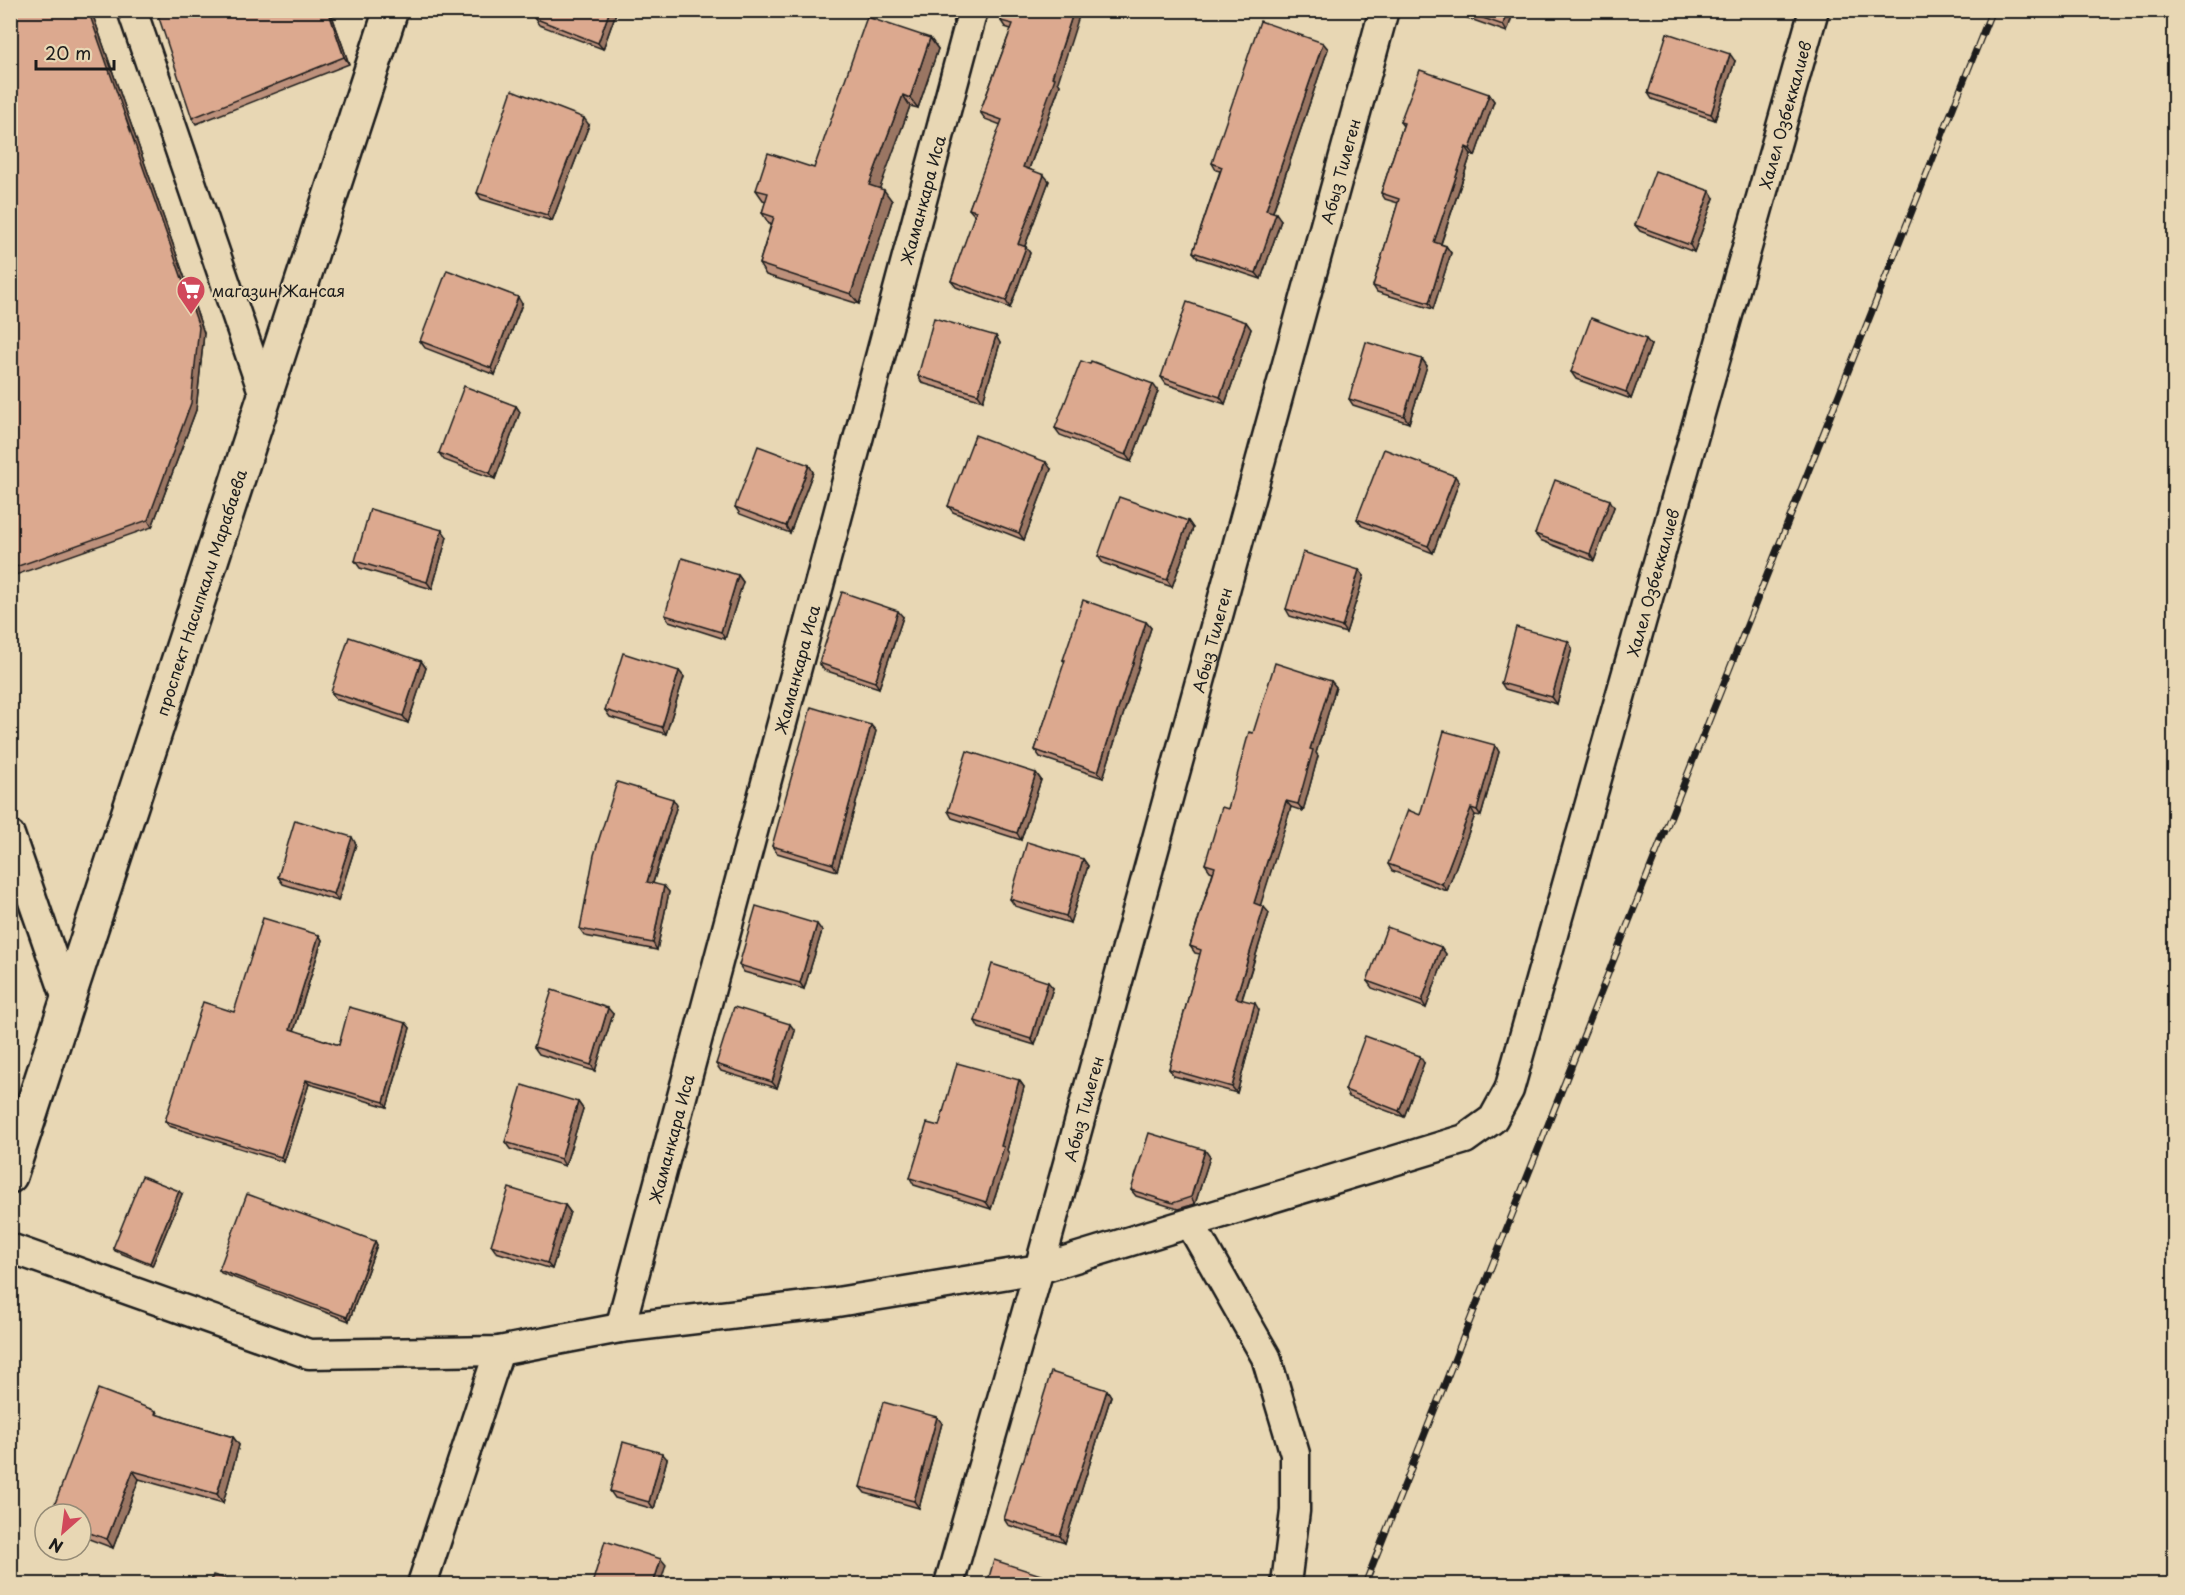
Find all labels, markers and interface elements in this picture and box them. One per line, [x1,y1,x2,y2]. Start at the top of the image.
scale bar [36,33,114,71]
street label: Халел Озбеккалиев [1752,38,1817,191]
text: 20 m [45,39,91,66]
street label: Абыз Тилеген [1314,116,1366,227]
street label: Жаманкара Иса [893,133,951,267]
supermarket icon: магазин Жансая [175,274,207,316]
place label: магазин Жансая [212,278,345,302]
street label: проспект Насипкали Марабаева [149,466,252,719]
street label: Халел Озбеккалиев [1620,506,1685,659]
street label: Абыз Тилеген [1186,584,1237,695]
street label: Жаманкара Иса [768,602,825,736]
street label: Абыз Тилеген [1057,1053,1109,1164]
street label: Жаманкара Иса [642,1072,699,1206]
north arrow [33,1502,93,1562]
text: N [44,1533,67,1560]

